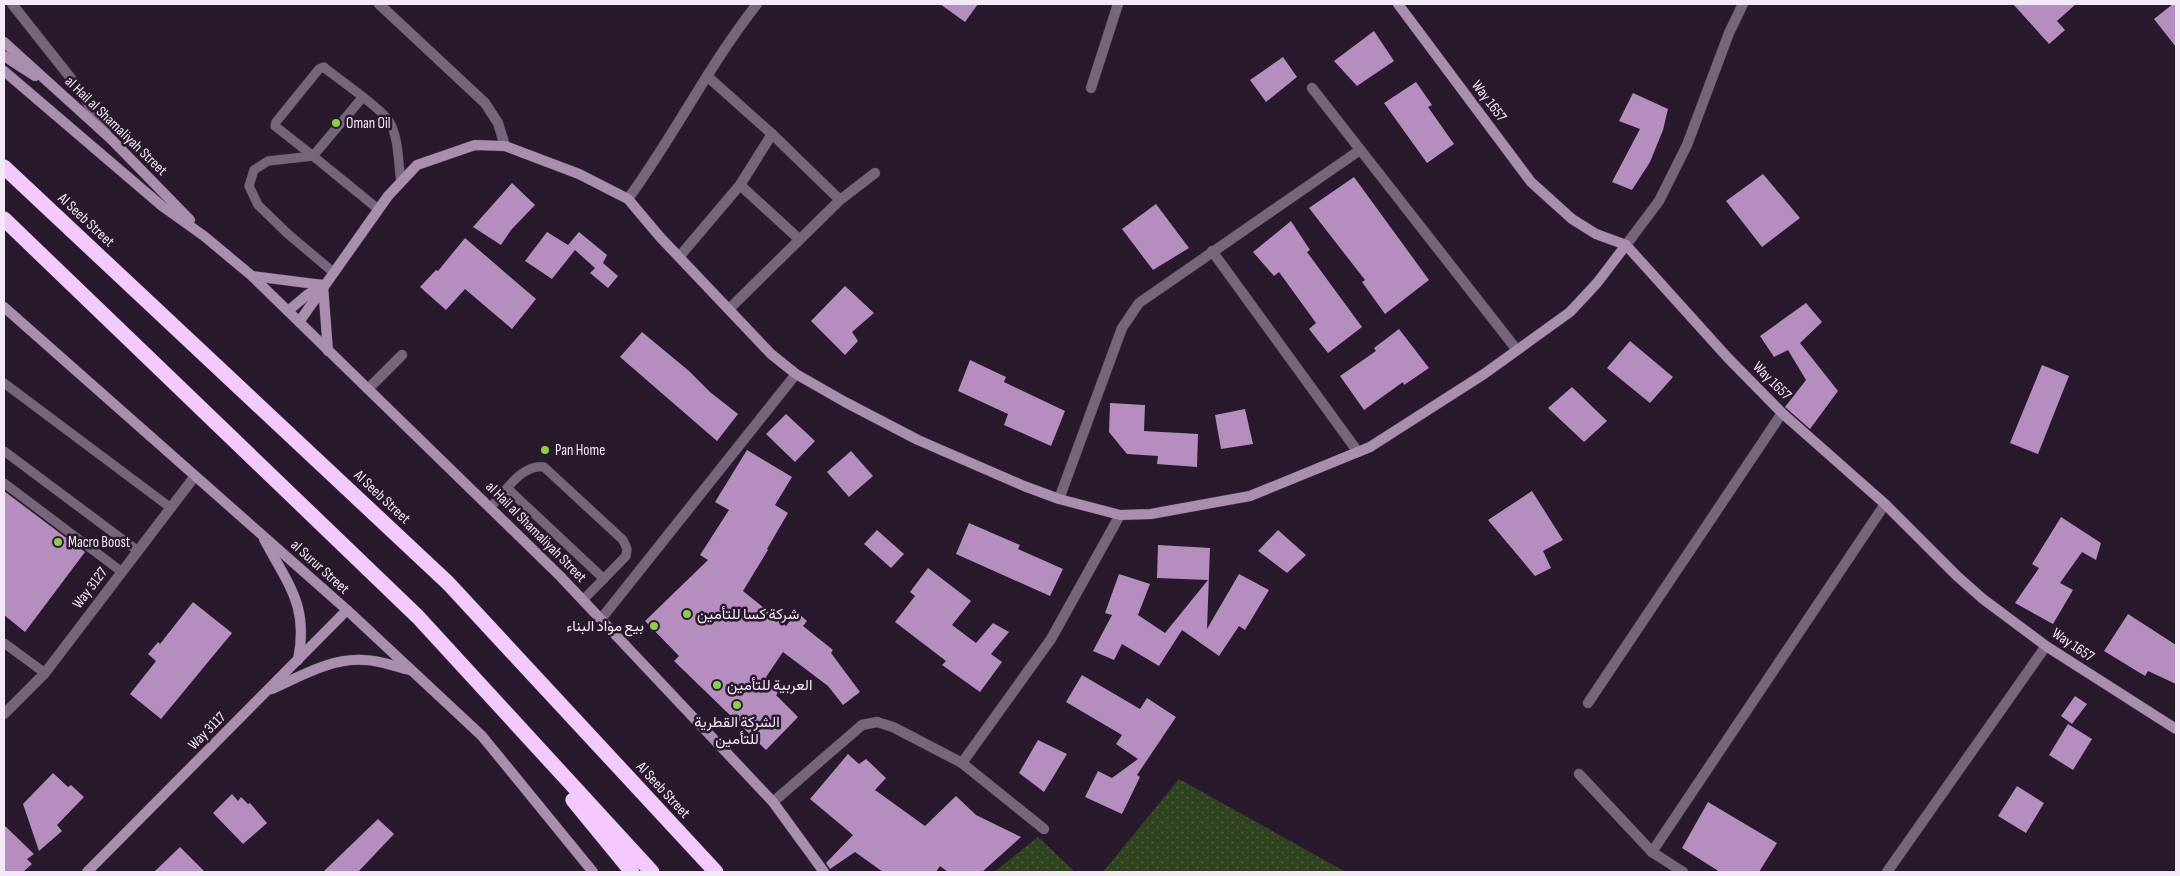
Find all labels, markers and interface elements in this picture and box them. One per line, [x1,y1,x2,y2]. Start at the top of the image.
street label: al Hail al Shamaliyah Street [61,72,171,180]
street label: Way 1657 [1467,77,1511,125]
place label: Oman Oil [346,114,391,133]
marker: Oman Oil [330,117,342,129]
street label: Al Seeb Street [53,188,119,251]
street label: Way 1657 [1749,358,1795,404]
place label: Pan Home [555,441,605,460]
marker: Pan Home [539,444,551,456]
street label: Al Seeb Street [349,465,415,528]
street label: al Hail al Shamaliyah Street [482,478,591,587]
place label: Macro Boost [68,533,131,552]
marker: Macro Boost [52,536,64,548]
street label: al Surur Street [287,536,354,599]
street label: Way 3127 [68,563,112,613]
place label: شركة كسا للتأمين [697,605,799,624]
marker: شركة كسا للتأمين [681,608,693,620]
place label: بيع مواد البناء [566,617,644,637]
marker: بيع مواد البناء [648,620,660,632]
street label: Way 1657 [2048,624,2098,666]
place label: العربية للتأمين [727,676,812,695]
marker: العربية للتأمين [711,679,723,691]
marker: الشركة القطرية للتأمين [731,699,743,711]
street label: Way 3117 [184,708,230,754]
place label: الشركة القطرية للتأمين [694,713,780,749]
street label: Al Seeb Street [631,757,694,823]

